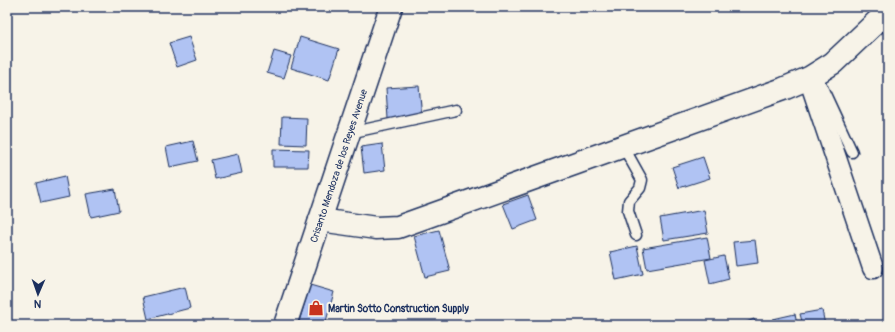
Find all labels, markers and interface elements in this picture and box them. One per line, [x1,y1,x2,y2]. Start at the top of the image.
street label: Crisanto Mendoza de los Reyes Avenue [308,88,370,244]
north arrow [18,274,58,314]
text: N [33,297,42,310]
shop icon: Martin Sotto Construction Supply [307,299,325,317]
place label: Martin Sotto Construction Supply [328,303,469,315]

